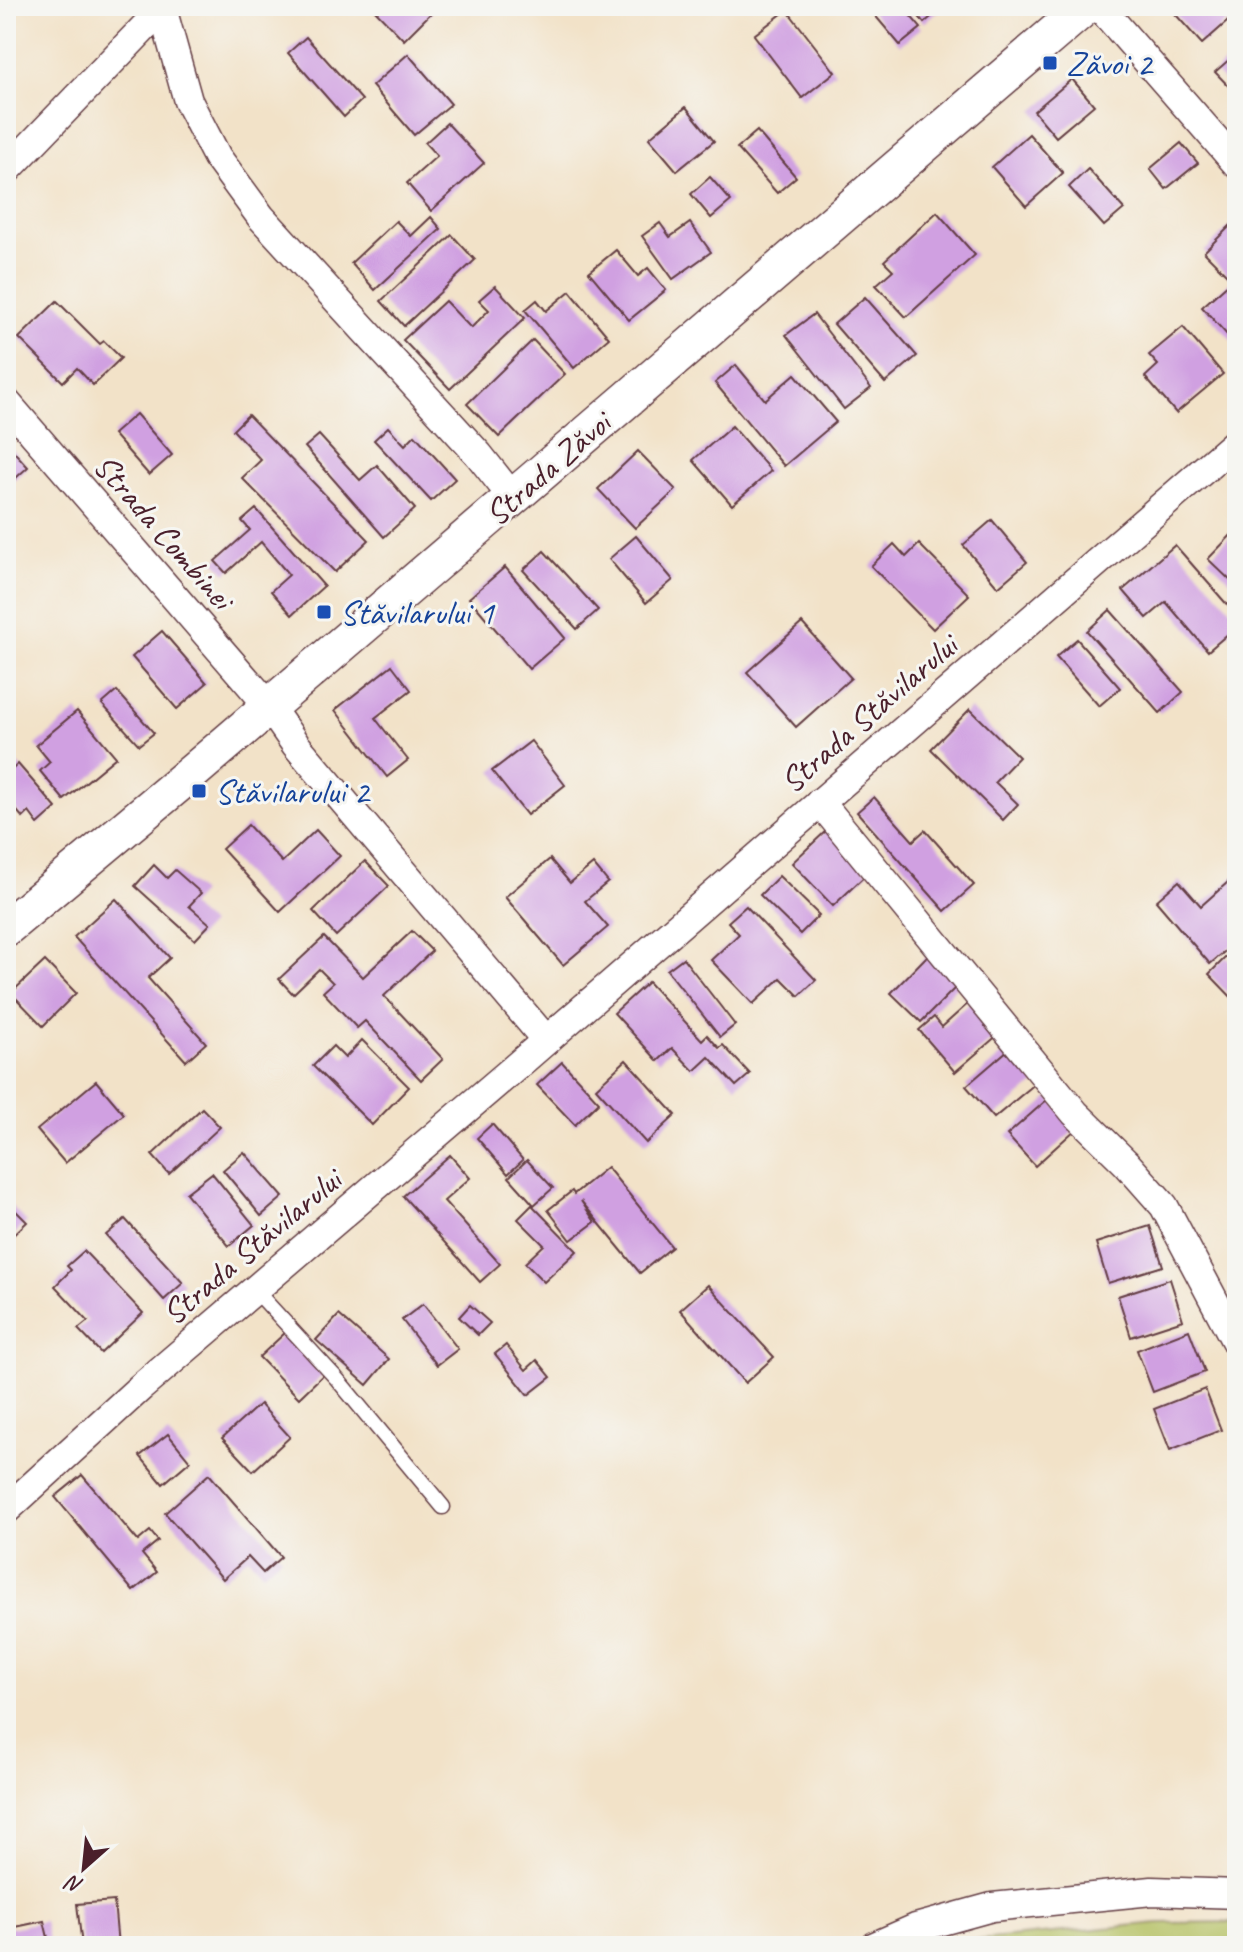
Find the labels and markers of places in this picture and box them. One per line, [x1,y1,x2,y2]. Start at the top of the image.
place label: Zăvoi 2 [1066,42,1154,85]
marker: Zăvoi 2 [1041,54,1059,72]
place label: Stăvilarului 1 [340,591,495,634]
marker: Stăvilarului 1 [315,603,333,621]
place label: Stăvilarului 2 [215,770,371,813]
marker: Stăvilarului 2 [190,782,208,800]

